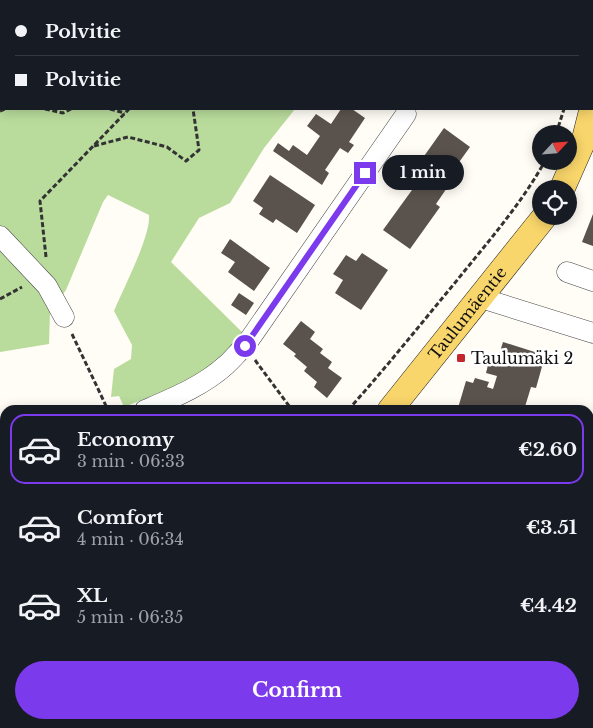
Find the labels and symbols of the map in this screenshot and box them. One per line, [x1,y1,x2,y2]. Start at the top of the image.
north arrow [532,125,578,170]
callout: 1 min [382,156,465,190]
route end [354,162,376,184]
street label: Taulumäentie [424,262,511,364]
route start [234,335,256,357]
place label: Taulumäki 2 [471,348,573,368]
marker: Taulumäki 2 [455,352,467,364]

